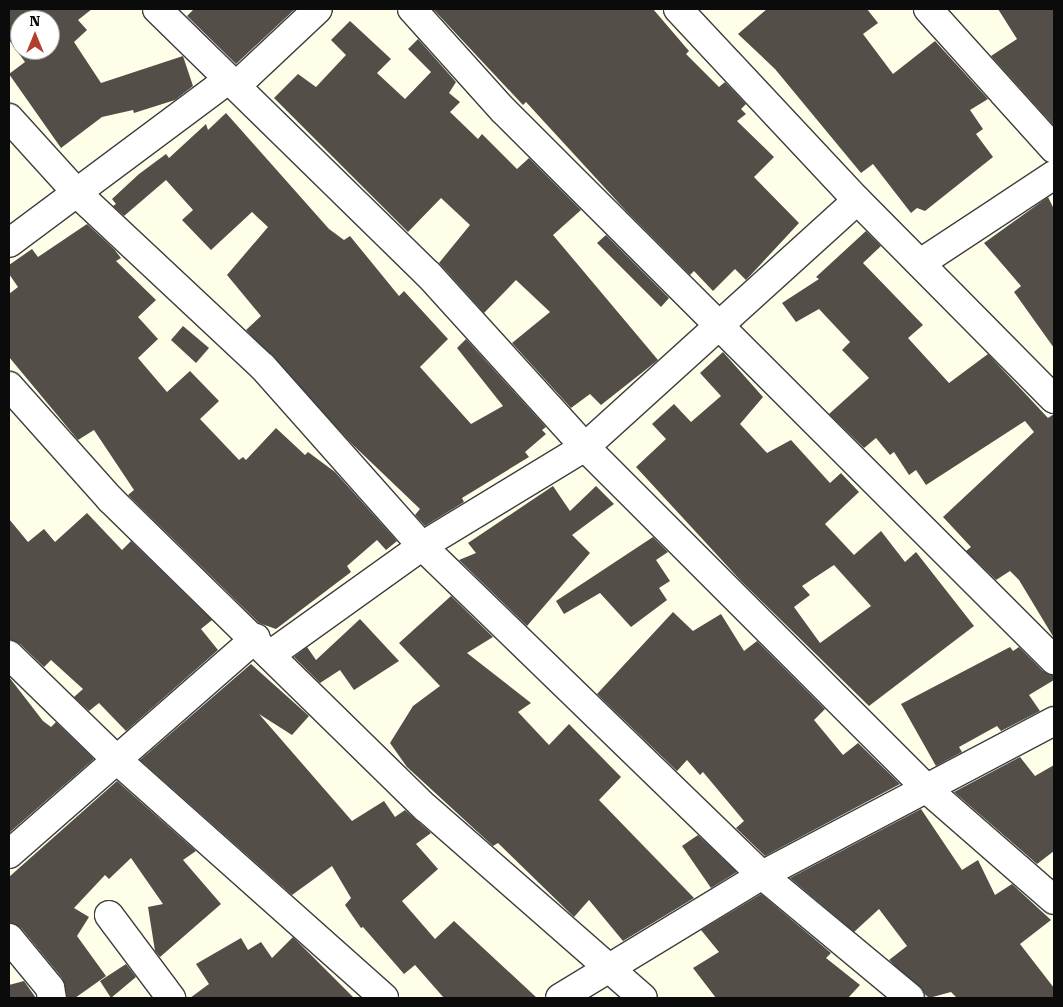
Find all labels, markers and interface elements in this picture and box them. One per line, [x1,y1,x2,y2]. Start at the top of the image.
north arrow [10,10,60,60]
text: N [30,13,40,29]

